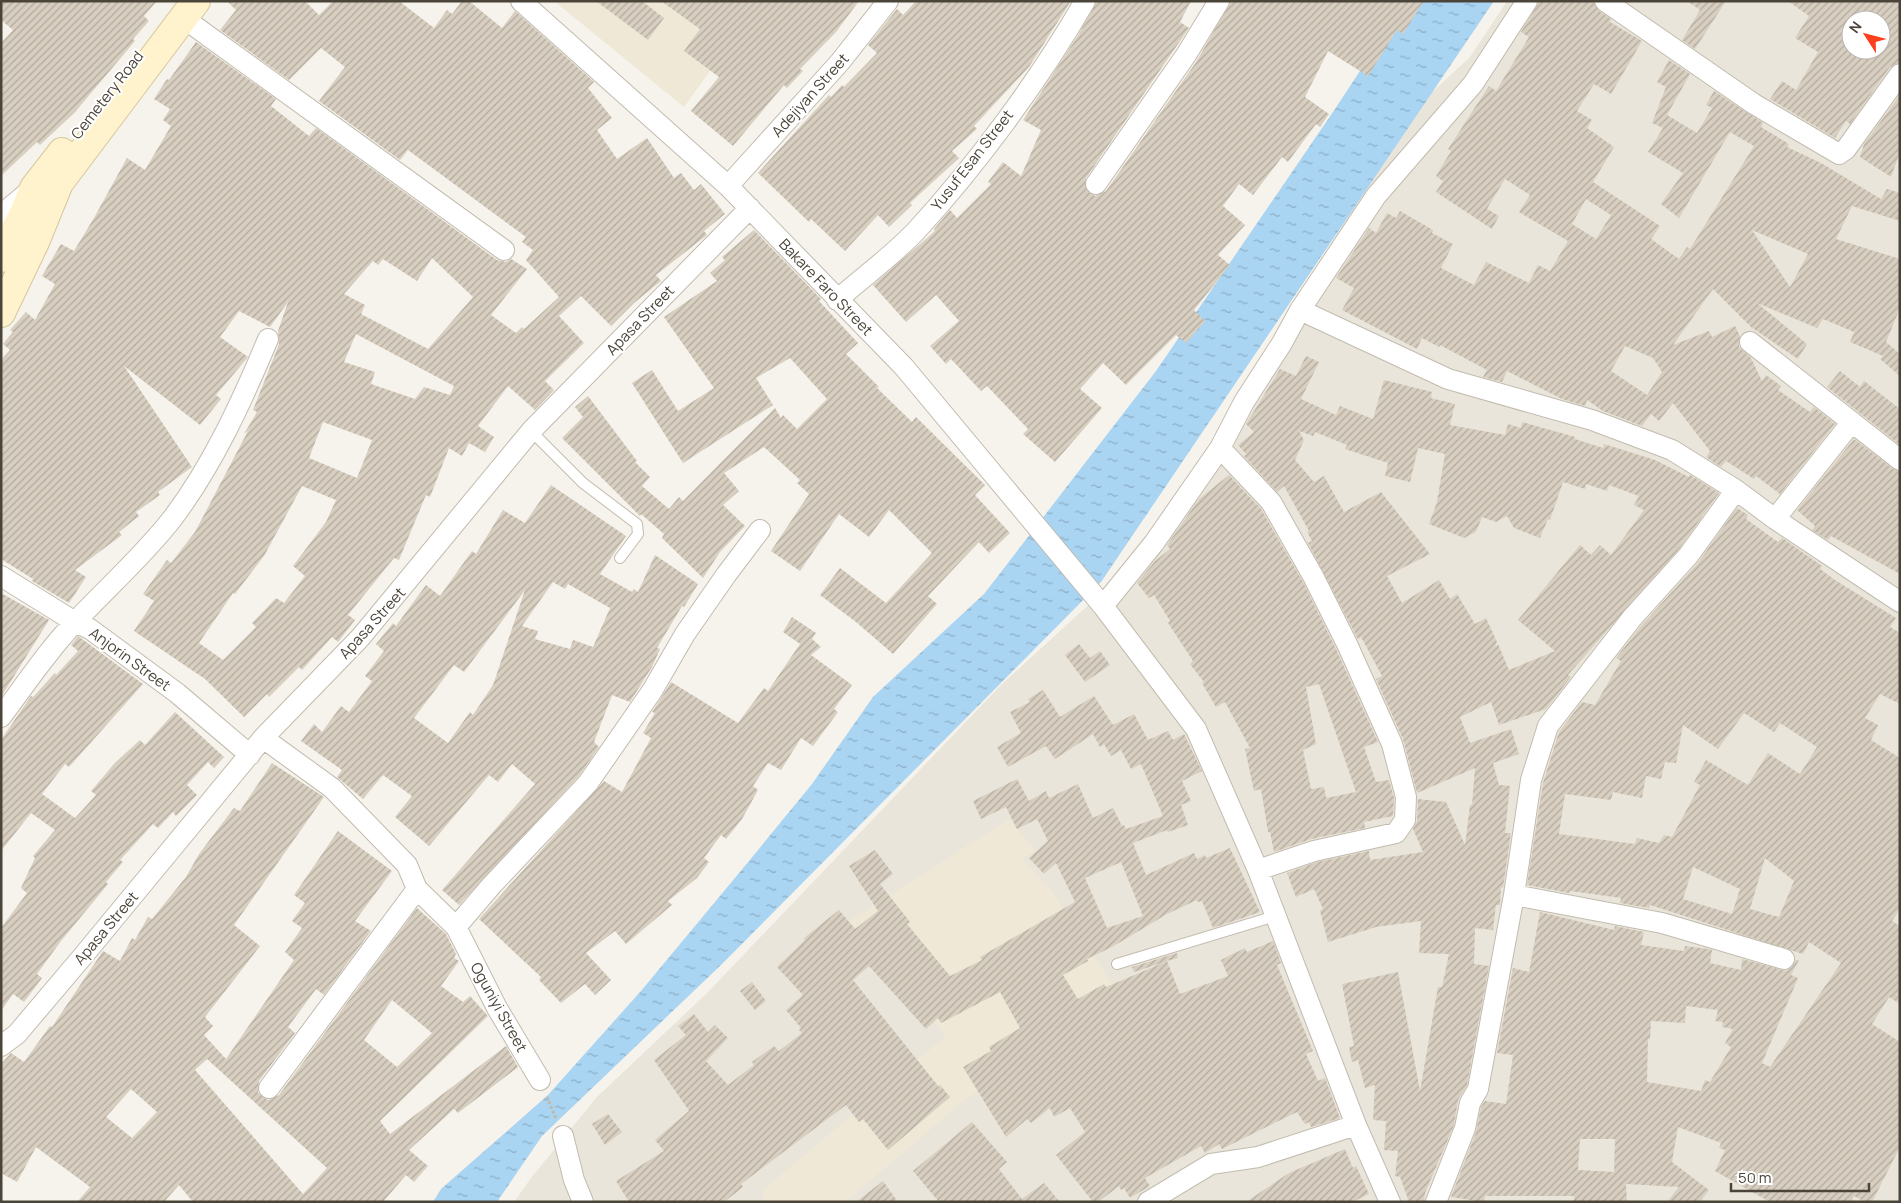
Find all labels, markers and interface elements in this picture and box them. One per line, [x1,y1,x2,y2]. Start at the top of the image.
north arrow [1841,10,1891,60]
text: N [1844,17,1866,37]
street label: Cemetery Road [66,46,148,144]
street label: Adejiyan Street [767,48,853,142]
street label: Yusuf Esan Street [926,105,1018,215]
street label: Bakare Faro Street [774,234,878,340]
street label: Apasa Street [601,280,679,360]
street label: Apasa Street [334,583,410,663]
street label: Anjorin Street [85,622,175,696]
street label: Apasa Street [69,887,143,969]
street label: Oguniyi Street [466,958,532,1056]
scale bar [1731,1160,1868,1192]
text: 50 m [1738,1167,1772,1188]

